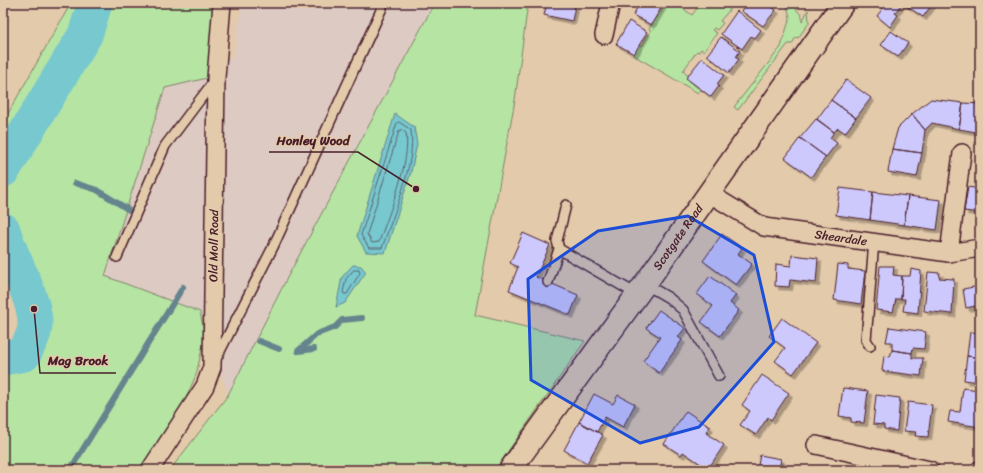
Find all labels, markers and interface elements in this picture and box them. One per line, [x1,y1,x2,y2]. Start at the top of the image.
callout: Honley Wood [269,127,358,152]
text: Honley Wood [275,129,351,152]
street label: Scotgate Road [647,199,709,275]
street label: Old Moll Road [202,209,225,282]
street label: Sheardale [813,223,869,252]
callout: Mag Brook [40,348,116,373]
text: Mag Brook [47,349,108,372]

